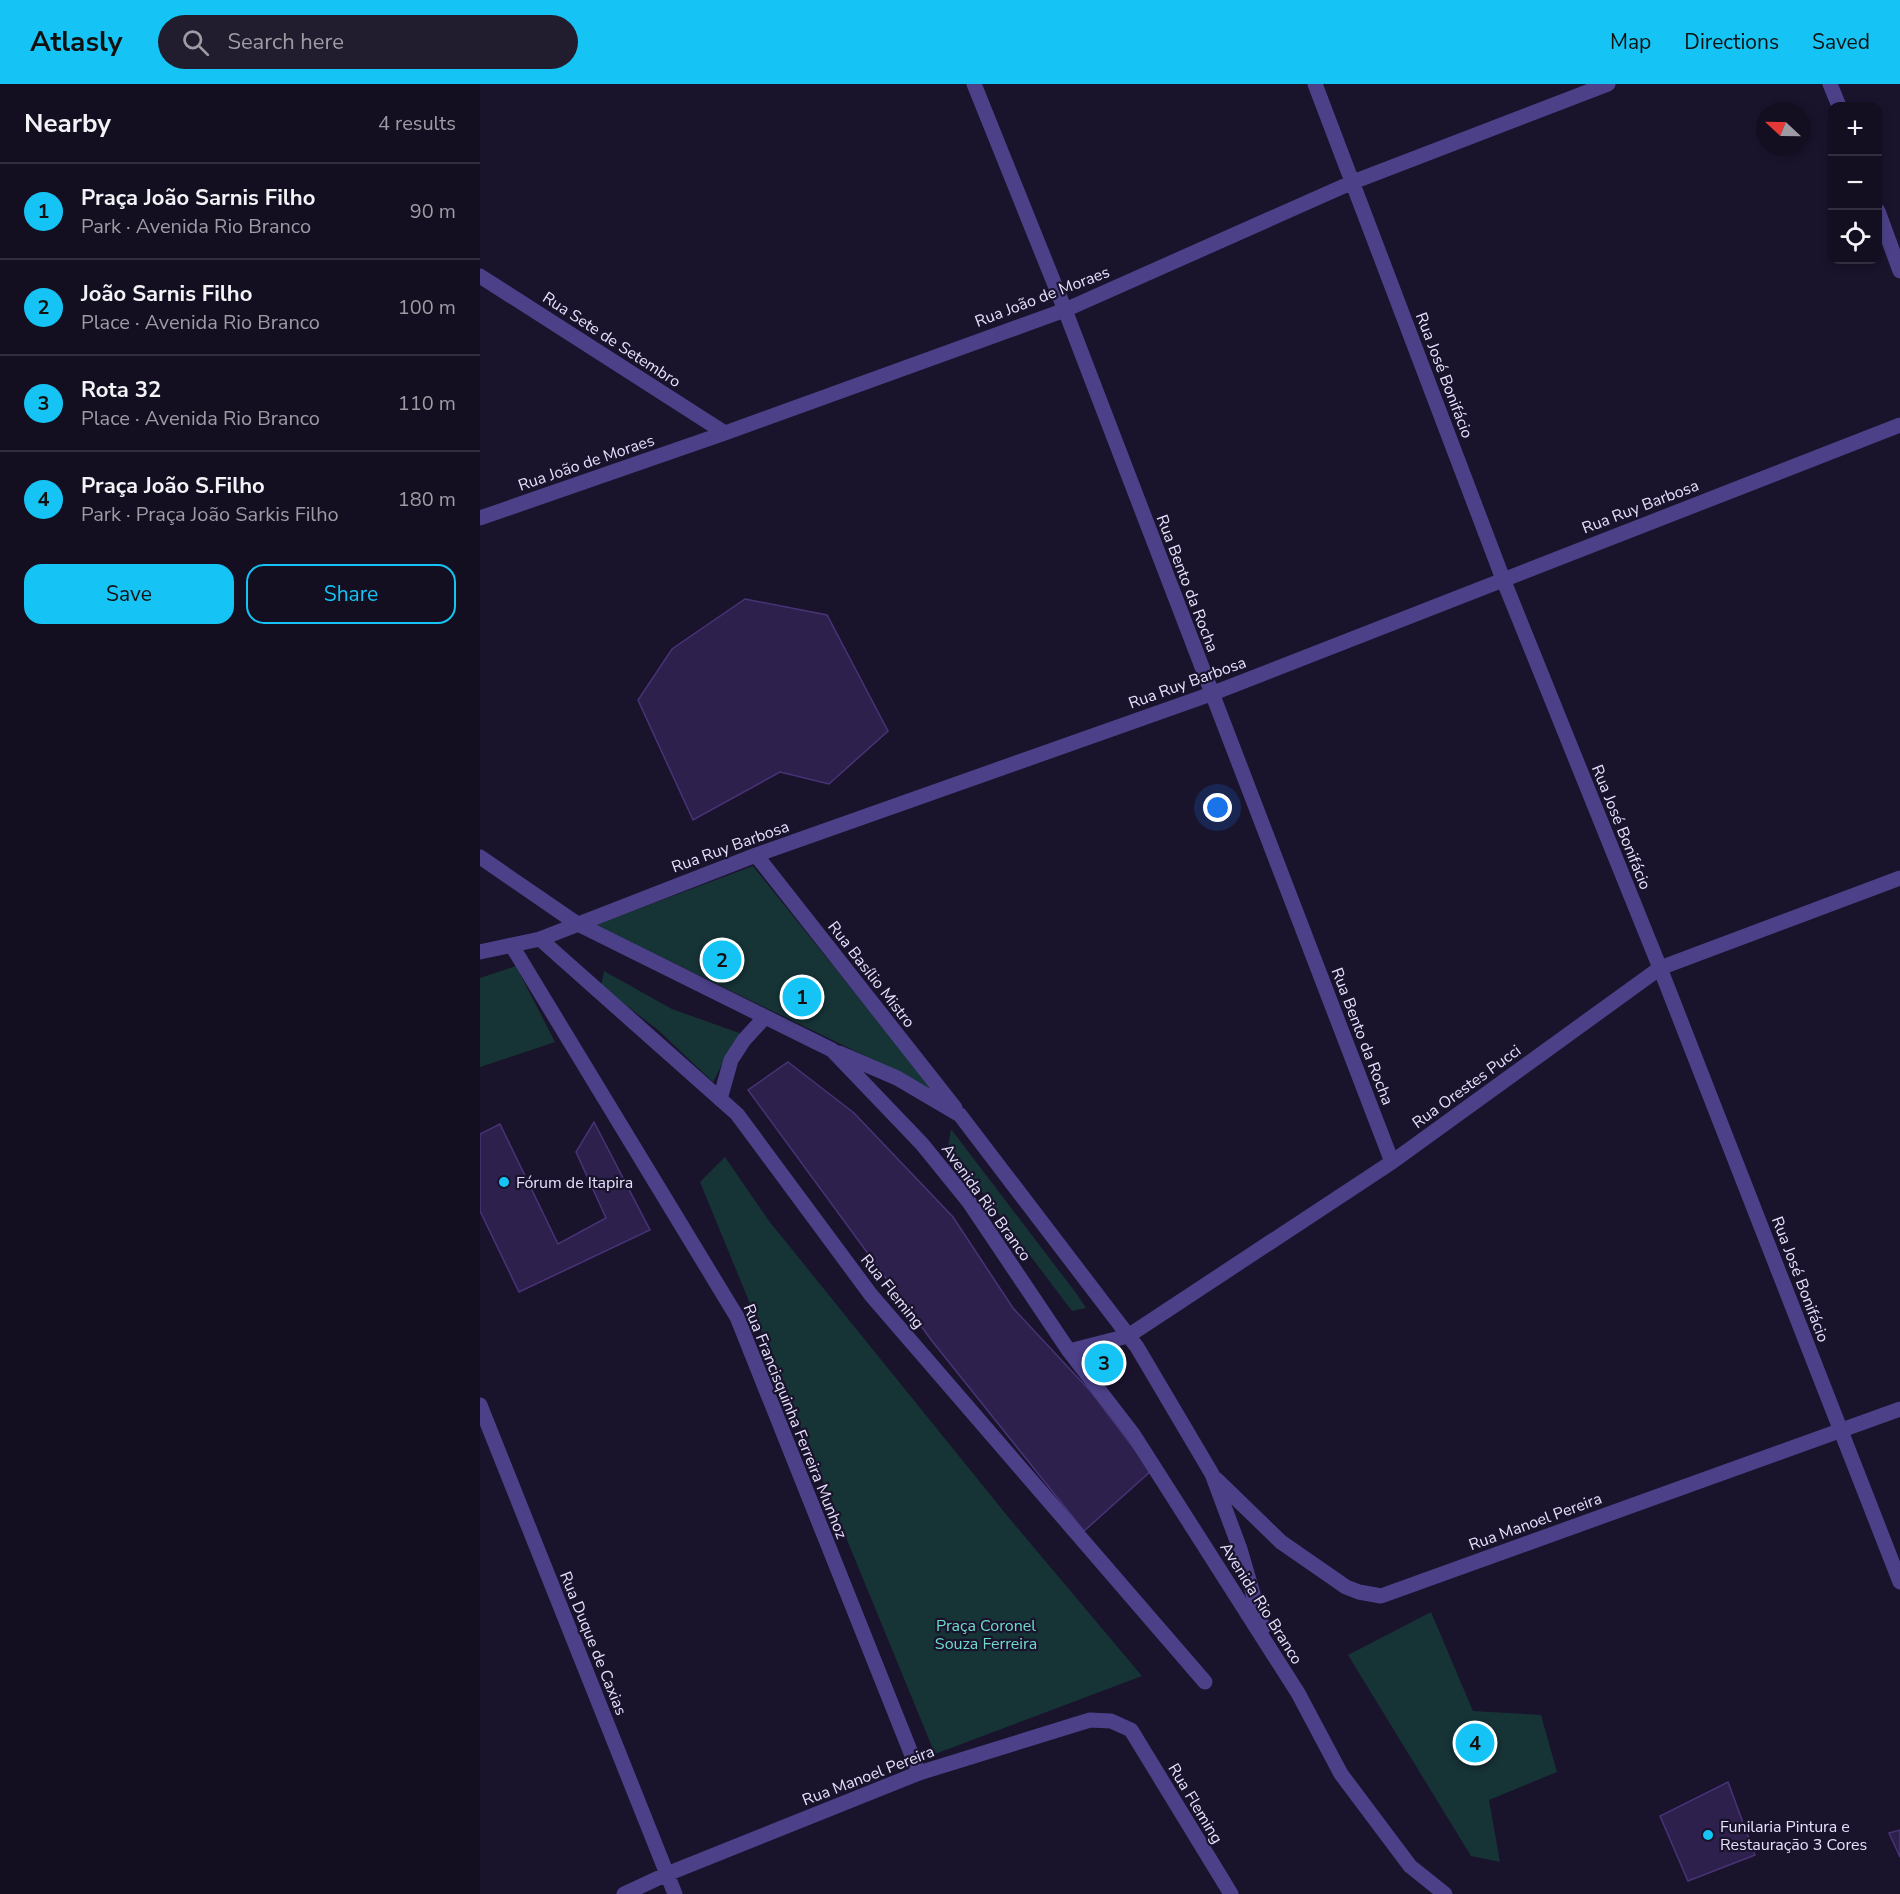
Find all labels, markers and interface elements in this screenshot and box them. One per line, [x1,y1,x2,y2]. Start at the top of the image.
search box [158,15,578,69]
text: Atlasly [30,23,122,61]
icon: search [179,26,212,59]
text: Search here [227,27,344,57]
text: Map [1610,28,1651,56]
text: Directions [1684,28,1779,56]
text: Saved [1812,28,1870,56]
north arrow [1756,102,1810,156]
map controls [1828,102,1882,264]
button: + [1828,102,1882,156]
text: Nearby [24,106,111,141]
text: 4 results [378,110,456,137]
button: − [1828,156,1882,210]
text: Praça João Sarnis Filho [81,183,315,213]
text: 1 [38,198,50,225]
text: 90 m [410,198,456,225]
button: locate [1828,210,1882,264]
text: Park · Avenida Rio Branco [81,213,311,240]
street label: Rua João de Moraes [972,261,1113,333]
text: João Sarnis Filho [81,279,252,309]
street label: Rua Sete de Setembro [538,287,685,393]
text: 2 [38,294,50,321]
text: 100 m [398,294,456,321]
text: Place · Avenida Rio Branco [81,309,320,336]
street label: Rua José Bonifácio [1410,309,1478,441]
text: Rota 32 [81,375,161,405]
text: 3 [38,390,50,417]
text: 110 m [398,390,456,417]
text: Place · Avenida Rio Branco [81,405,320,432]
street label: Rua João de Moraes [515,429,657,497]
text: Praça João S.Filho [81,471,265,501]
street label: Rua Ruy Barbosa [1579,474,1702,539]
text: 4 [38,486,50,513]
text: 180 m [398,486,456,513]
text: Park · Praça João Sarkis Filho [81,501,339,528]
street label: Rua Bento da Rocha [1151,511,1223,655]
button: Save [24,564,234,624]
button: Share [246,564,456,624]
street label: Rua Ruy Barbosa [1125,651,1249,714]
street label: Rua José Bonifácio [1586,762,1656,893]
your location [1203,793,1232,822]
street label: Rua Ruy Barbosa [668,815,792,878]
street label: Rua Basílio Mistro [823,917,920,1033]
pin: 2 [702,938,742,982]
street label: Rua Bento da Rocha [1326,964,1398,1108]
pin: 1 [782,974,822,1020]
street label: Rua Orestes Pucci [1408,1040,1525,1134]
street label: Avenida Rio Branco [936,1139,1036,1266]
place label: Fórum de Itapira [516,1172,633,1194]
marker: Fórum de Itapira [497,1175,511,1189]
street label: Rua José Bonifácio [1766,1213,1834,1345]
street label: Rua Fleming [855,1250,929,1334]
street label: Rua Francisquinha Ferreira Munhoz [738,1301,852,1542]
pin: 3 [1084,1340,1124,1386]
street label: Rua Manoel Pereira [1466,1488,1605,1556]
street label: Avenida Rio Branco [1215,1538,1308,1669]
street label: Rua Duque de Caxias [554,1568,632,1719]
park label: Praça Coronel Souza Ferreira [935,1615,1037,1655]
pin: 4 [1456,1720,1494,1766]
street label: Rua Manoel Pereira [799,1741,938,1811]
street label: Rua Fleming [1163,1759,1228,1848]
place label: Funilaria Pintura e Restauração 3 Cores [1720,1816,1867,1856]
marker: Funilaria Pintura e Restauração 3 Cores [1701,1828,1715,1842]

